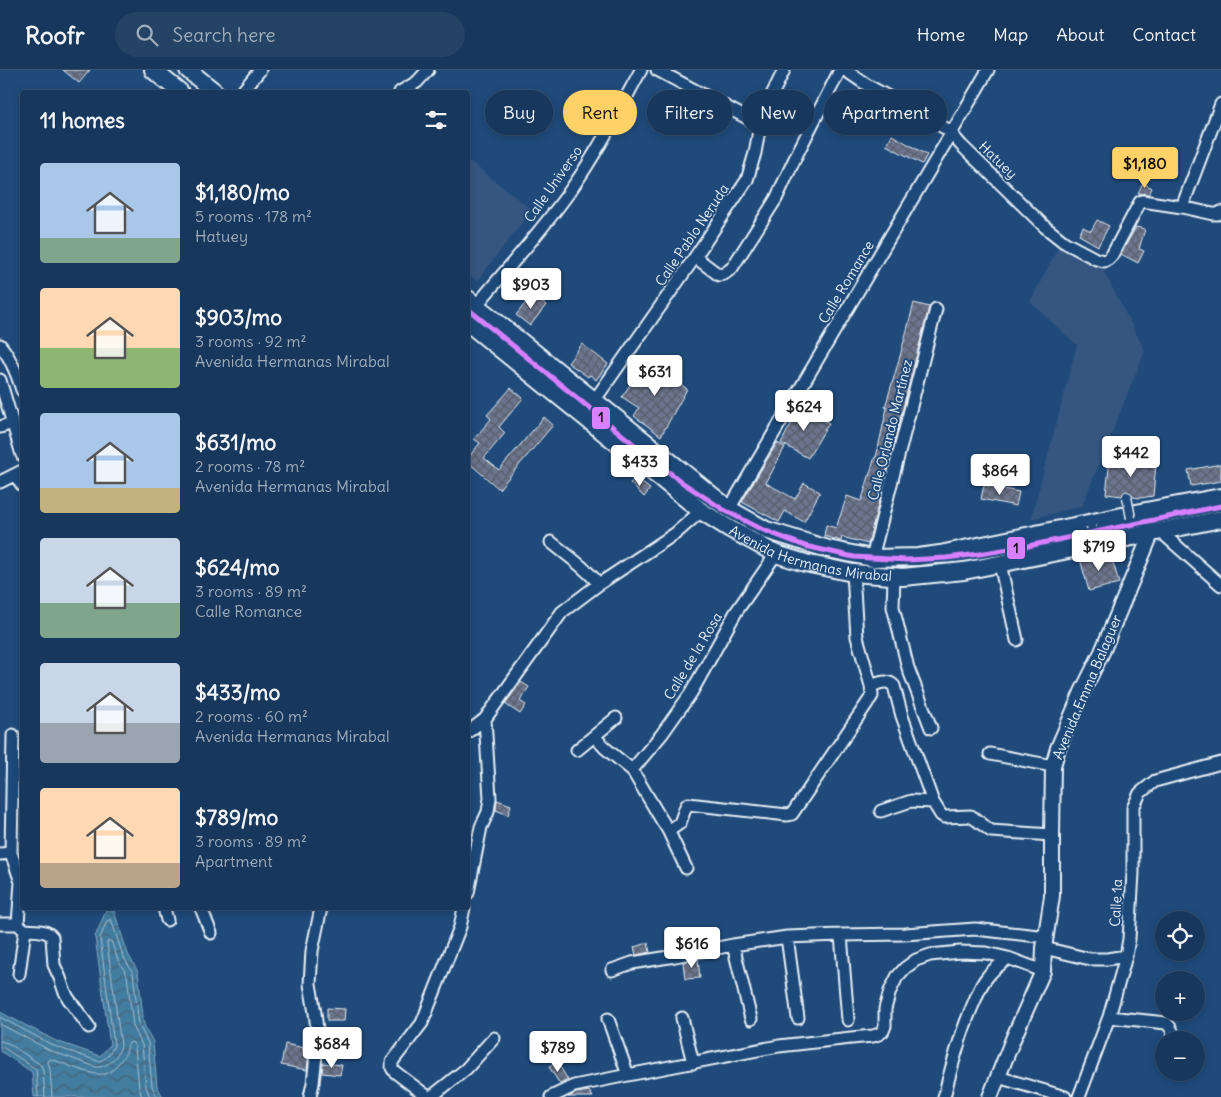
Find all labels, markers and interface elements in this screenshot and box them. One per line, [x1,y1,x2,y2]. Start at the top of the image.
search box [115,12,465,57]
text: Roofr [25,20,85,50]
icon: search [133,21,161,49]
text: Search here [173,23,276,47]
text: Home [917,23,965,46]
text: Map [993,23,1028,46]
text: About [1056,23,1104,46]
text: Contact [1132,23,1196,46]
chip: Buy [485,90,553,135]
chip: Rent [563,90,637,135]
chip: Filters [647,90,732,135]
chip: New [742,90,814,135]
chip: Apartment [824,90,947,135]
icon: filters [422,106,450,134]
text: 11 homes [40,107,125,134]
street label: Hatuey [975,137,1021,183]
street label: Calle Universo [520,142,586,226]
pin: $1,180 [1104,146,1186,189]
text: $1,180 [1123,153,1167,173]
text: $1,180/mo [195,179,290,206]
street label: Calle Pablo Neruda [651,180,733,290]
icon: home [80,183,140,243]
text: 5 rooms · 178 m² [195,206,312,226]
text: Hatuey [195,226,248,246]
street label: Calle Romance [814,237,878,327]
pin: $903 [501,268,561,310]
text: $903 [512,274,550,294]
text: $903/mo [195,304,282,331]
icon: home [80,308,140,368]
text: 3 rooms · 92 m² [195,331,307,351]
text: Avenida Hermanas Mirabal [195,351,389,371]
pin: $631 [625,354,685,397]
street label: Calle Orlando Martínez [864,357,916,502]
text: $631 [638,361,672,381]
pin: $624 [774,390,834,432]
text: $624 [786,396,822,416]
line badge: 1 [591,406,611,430]
text: 1 [598,408,604,426]
text: $631/mo [195,429,276,456]
icon: home [80,433,140,493]
pin: $442 [1101,436,1161,478]
text: $442 [1113,442,1149,462]
pin: $433 [610,444,670,487]
text: $433 [622,451,658,471]
pin: $864 [970,454,1030,496]
text: 2 rooms · 78 m² [195,456,305,476]
text: $864 [982,460,1018,480]
text: Avenida Hermanas Mirabal [195,476,389,496]
street label: Avenida Hermanas Mirabal [726,521,892,585]
pin: $719 [1069,530,1129,572]
line badge: 1 [1006,536,1026,560]
text: $719 [1083,536,1115,556]
text: 1 [1013,539,1019,557]
text: $624/mo [195,554,280,581]
icon: home [80,558,140,618]
text: 3 rooms · 89 m² [195,581,307,601]
text: Calle Romance [195,601,302,621]
street label: Calle de la Rosa [660,609,726,703]
street label: Avenida Emma Balaguer [1048,612,1126,762]
text: $433/mo [195,679,280,706]
icon: home [80,683,140,743]
text: 2 rooms · 60 m² [195,706,308,726]
text: Avenida Hermanas Mirabal [195,726,389,746]
text: $789/mo [195,804,278,831]
icon: home [80,808,140,868]
text: 3 rooms · 89 m² [195,831,307,851]
text: Apartment [195,851,273,871]
street label: Calle 1a [1106,879,1126,927]
map controls [1155,911,1205,1081]
button: locate [1155,911,1205,961]
pin: $616 [662,926,722,969]
text: $616 [675,933,709,953]
button: + [1155,971,1205,1021]
pin: $684 [302,1026,362,1069]
pin: $789 [528,1030,588,1073]
button: − [1155,1031,1205,1081]
text: $684 [314,1033,350,1053]
text: $789 [540,1037,576,1057]

